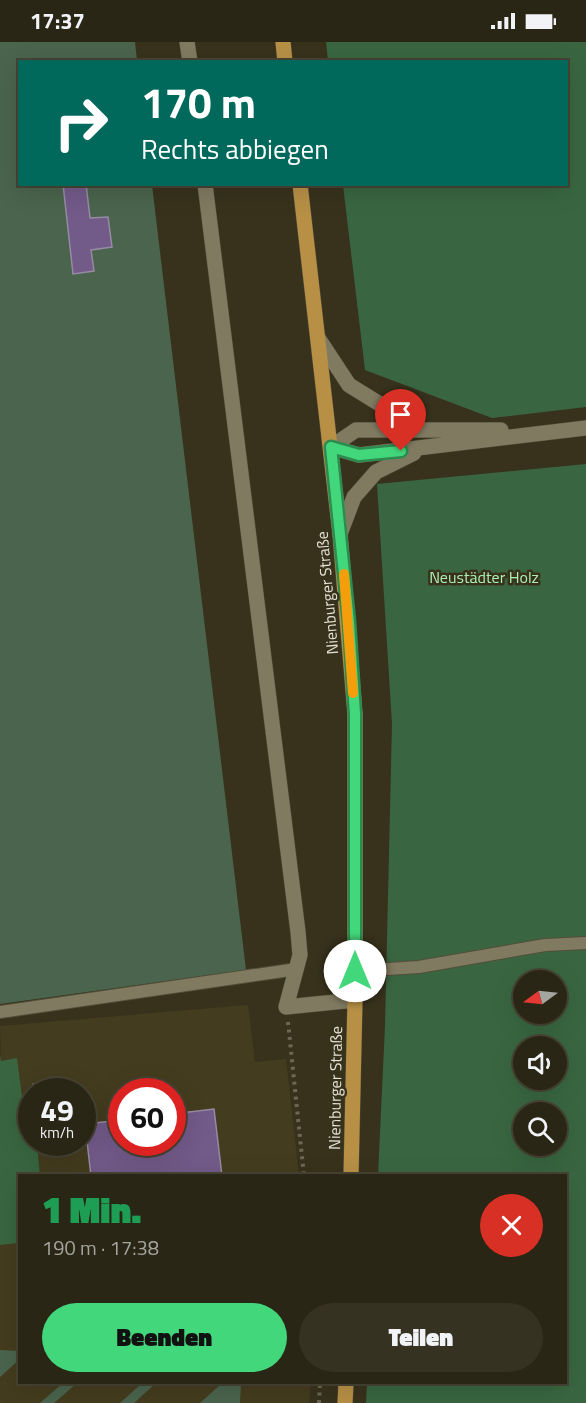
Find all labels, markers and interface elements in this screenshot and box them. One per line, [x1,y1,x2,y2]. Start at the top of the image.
text: 17:37 [30,4,85,38]
text: 170 m [141,70,256,134]
icon: right [42,84,120,162]
text: Rechts abbiegen [141,128,329,169]
pin [375,389,426,451]
icon: arrive [384,398,417,431]
street label: Nienburger Straße [310,530,344,656]
park label: Neustädter Holz [429,565,539,589]
position arrow [323,939,387,1003]
north arrow [513,970,567,1024]
map controls [513,970,567,1156]
street label: Nienburger Straße [322,1026,348,1150]
button: sound [513,1036,567,1090]
speed limit sign: 60 [108,1078,186,1156]
text: 49 [40,1087,74,1133]
button: search [513,1102,567,1156]
text: km/h [40,1121,74,1144]
text: 1 Min. [42,1182,141,1237]
button: close [480,1194,543,1257]
text: 190 m · 17:38 [42,1232,159,1263]
button: Beenden [42,1303,287,1372]
button: Teilen [299,1303,543,1372]

